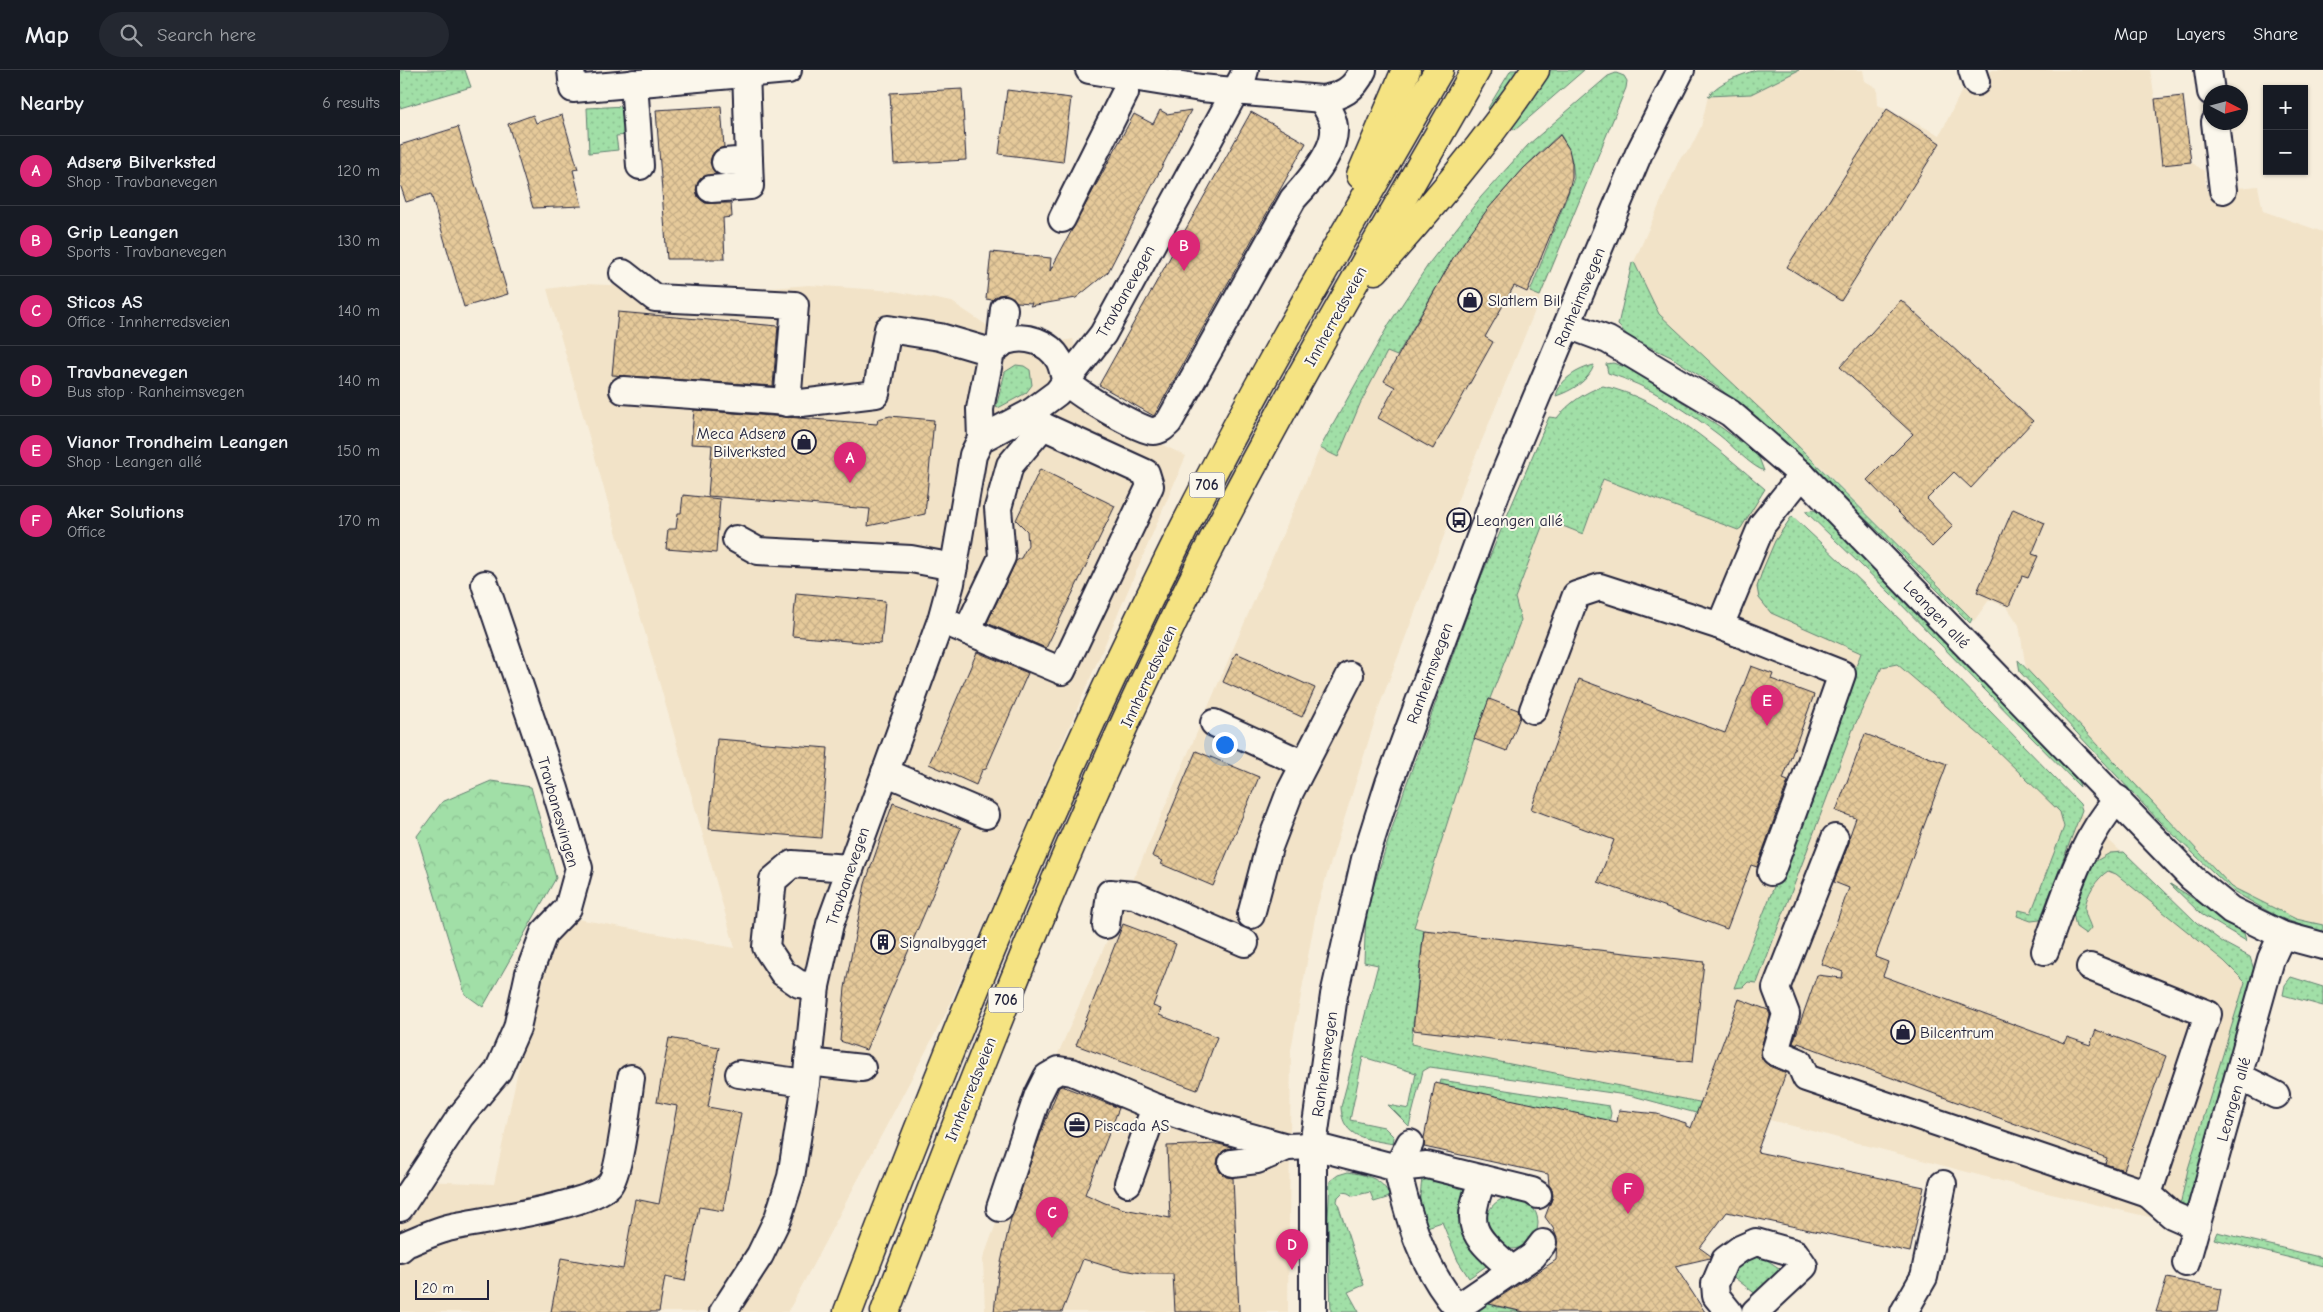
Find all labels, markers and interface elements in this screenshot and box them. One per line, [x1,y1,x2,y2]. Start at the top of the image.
search box [99,12,449,57]
text: Map [25,21,69,49]
icon: search [117,21,145,49]
text: Search here [157,24,256,46]
text: Map [2114,24,2148,45]
text: Layers [2176,24,2225,45]
text: Share [2253,24,2298,45]
north arrow [2203,85,2248,130]
map controls [2263,85,2308,175]
button: + [2263,85,2308,130]
text: Nearby [20,91,84,115]
text: 6 results [322,94,380,112]
button: − [2263,130,2308,175]
text: Adserø Bilverksted [67,151,216,173]
text: A [32,162,40,180]
text: 120 m [337,162,380,180]
text: Shop · Travbanevegen [67,173,218,191]
text: Grip Leangen [67,221,178,243]
pin: B [1168,230,1200,271]
text: B [31,232,41,250]
text: 130 m [337,232,380,250]
street label: Travbanevegen [1093,242,1159,341]
text: Sports · Travbanevegen [67,243,227,261]
street label: Ranheimsvegen [1551,245,1609,350]
street label: Innherredsveien [1301,264,1371,369]
shop icon: Slatlem Bil [1457,287,1483,313]
text: Sticos AS [67,291,143,313]
place label: Slatlem Bil [1488,292,1560,310]
text: C [31,302,41,320]
text: 140 m [338,302,380,320]
text: Office · Innherredsveien [67,313,230,331]
text: Travbanevegen [67,361,188,383]
text: D [31,372,41,390]
text: 140 m [338,372,380,390]
text: Bus stop · Ranheimsvegen [67,383,245,401]
place label: Meca Adserø Bilverksted [697,425,786,461]
shop icon: Meca Adserø Bilverksted [791,429,817,455]
text: Vianor Trondheim Leangen [67,431,288,453]
text: E [31,442,41,460]
text: 150 m [337,442,380,460]
pin: A [834,442,866,483]
text: Shop · Leangen allé [67,453,202,471]
road number: 706 [1190,472,1224,498]
text: Aker Solutions [67,501,184,523]
bus stop icon: Leangen allé [1446,507,1472,533]
text: F [31,512,41,530]
text: 170 m [338,512,380,530]
place label: Leangen allé [1476,512,1563,530]
text: Office [67,523,106,541]
street label: Leangen allé [1900,577,1973,652]
street label: Ranheimsvegen [1403,620,1457,726]
street label: Innherredsveien [1117,622,1181,731]
pin: E [1751,685,1783,726]
your location [1212,732,1238,758]
street label: Travbanesvingen [534,755,582,870]
street label: Travbanevegen [823,825,873,928]
building icon: Signalbygget [870,929,896,955]
place label: Signalbygget [900,934,987,952]
road number: 706 [988,988,1024,1012]
street label: Ranheimsvegen [1309,1010,1341,1118]
shop icon: Bilcentrum [1890,1019,1916,1045]
place label: Bilcentrum [1920,1024,1994,1042]
street label: Innherredsveien [942,1035,1000,1144]
street label: Leangen allé [2213,1055,2255,1143]
office icon: Piscada AS [1064,1112,1090,1138]
place label: Piscada AS [1094,1117,1170,1135]
pin: F [1612,1173,1644,1214]
pin: C [1036,1197,1068,1238]
pin: D [1276,1229,1308,1270]
scale bar [415,1277,489,1300]
text: 20 m [422,1280,454,1297]

